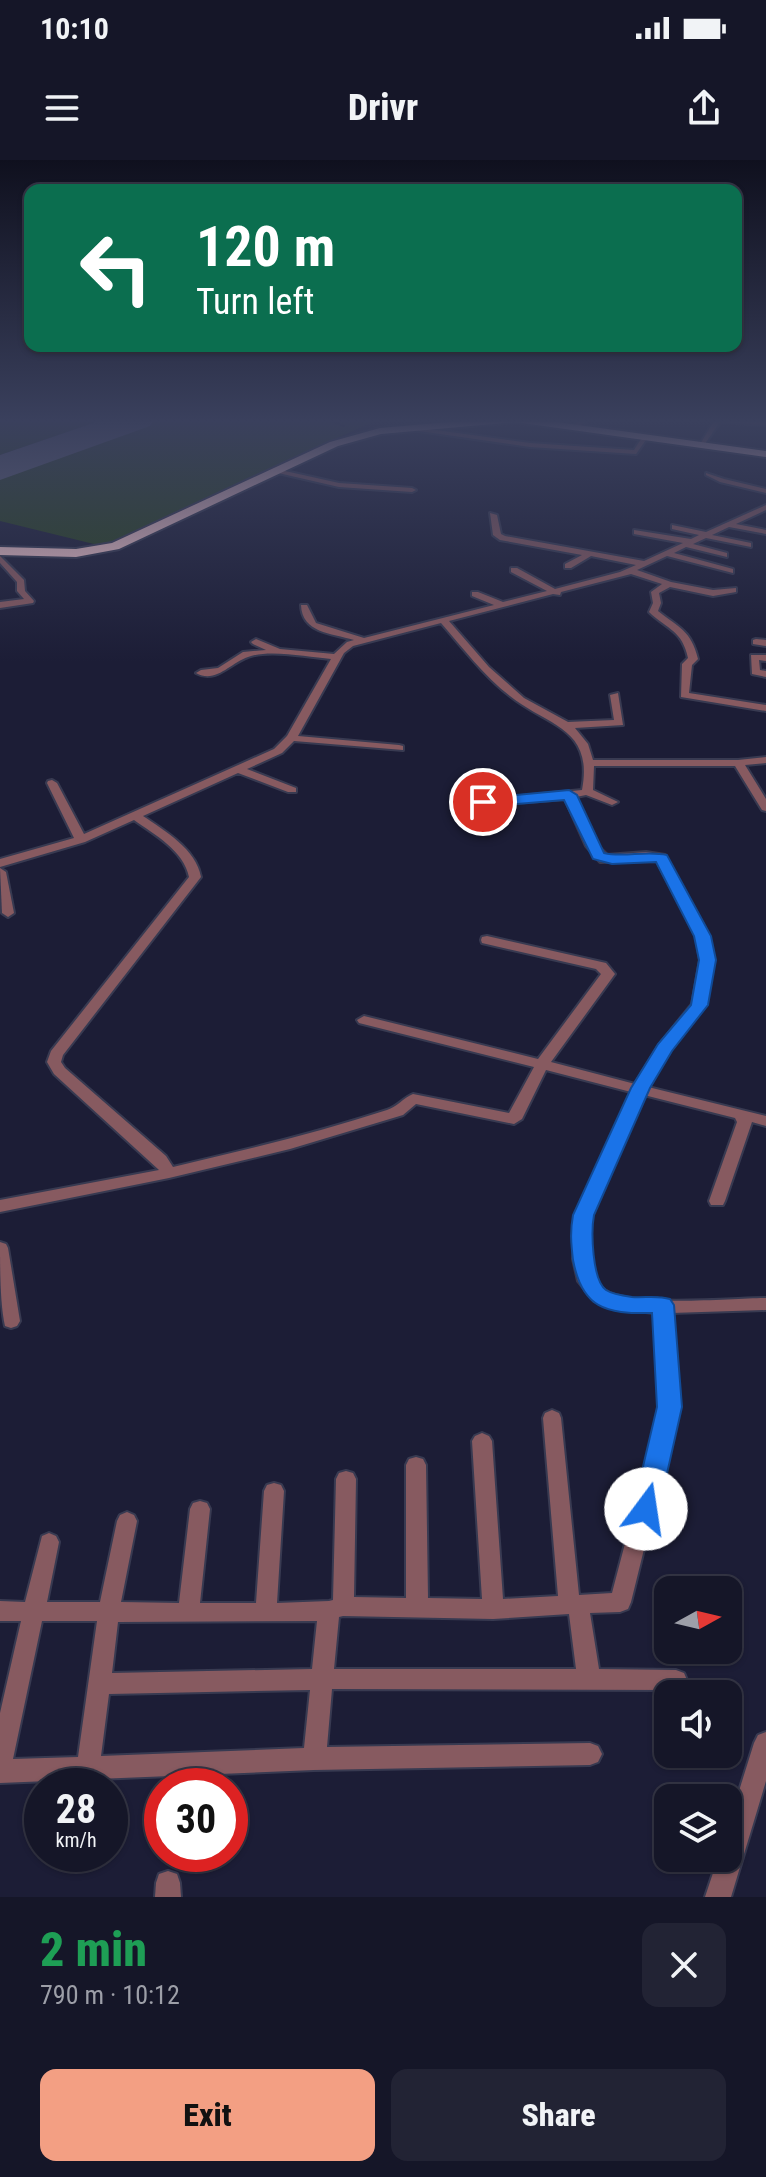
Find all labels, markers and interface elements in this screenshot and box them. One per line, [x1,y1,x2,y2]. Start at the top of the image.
text: 10:10 [40,11,109,46]
icon: menu [40,86,84,130]
icon: share [682,86,726,130]
text: Drivr [348,87,418,129]
text: 120 m [196,214,335,280]
icon: left [64,216,168,320]
text: Turn left [196,281,314,323]
pin [449,768,517,836]
icon: arrive [461,780,505,824]
position arrow [604,1467,688,1551]
north arrow [654,1576,742,1664]
map controls [654,1576,742,1872]
button: sound [654,1680,742,1768]
speed limit sign: 30 [144,1768,248,1872]
button: layers [654,1784,742,1872]
text: 28 [56,1786,96,1833]
text: km/h [55,1828,97,1852]
text: 2 min [40,1921,147,1978]
button: close [642,1923,726,2007]
text: 790 m · 10:12 [40,1980,180,2010]
button: Exit [40,2069,375,2161]
button: Share [391,2069,726,2161]

